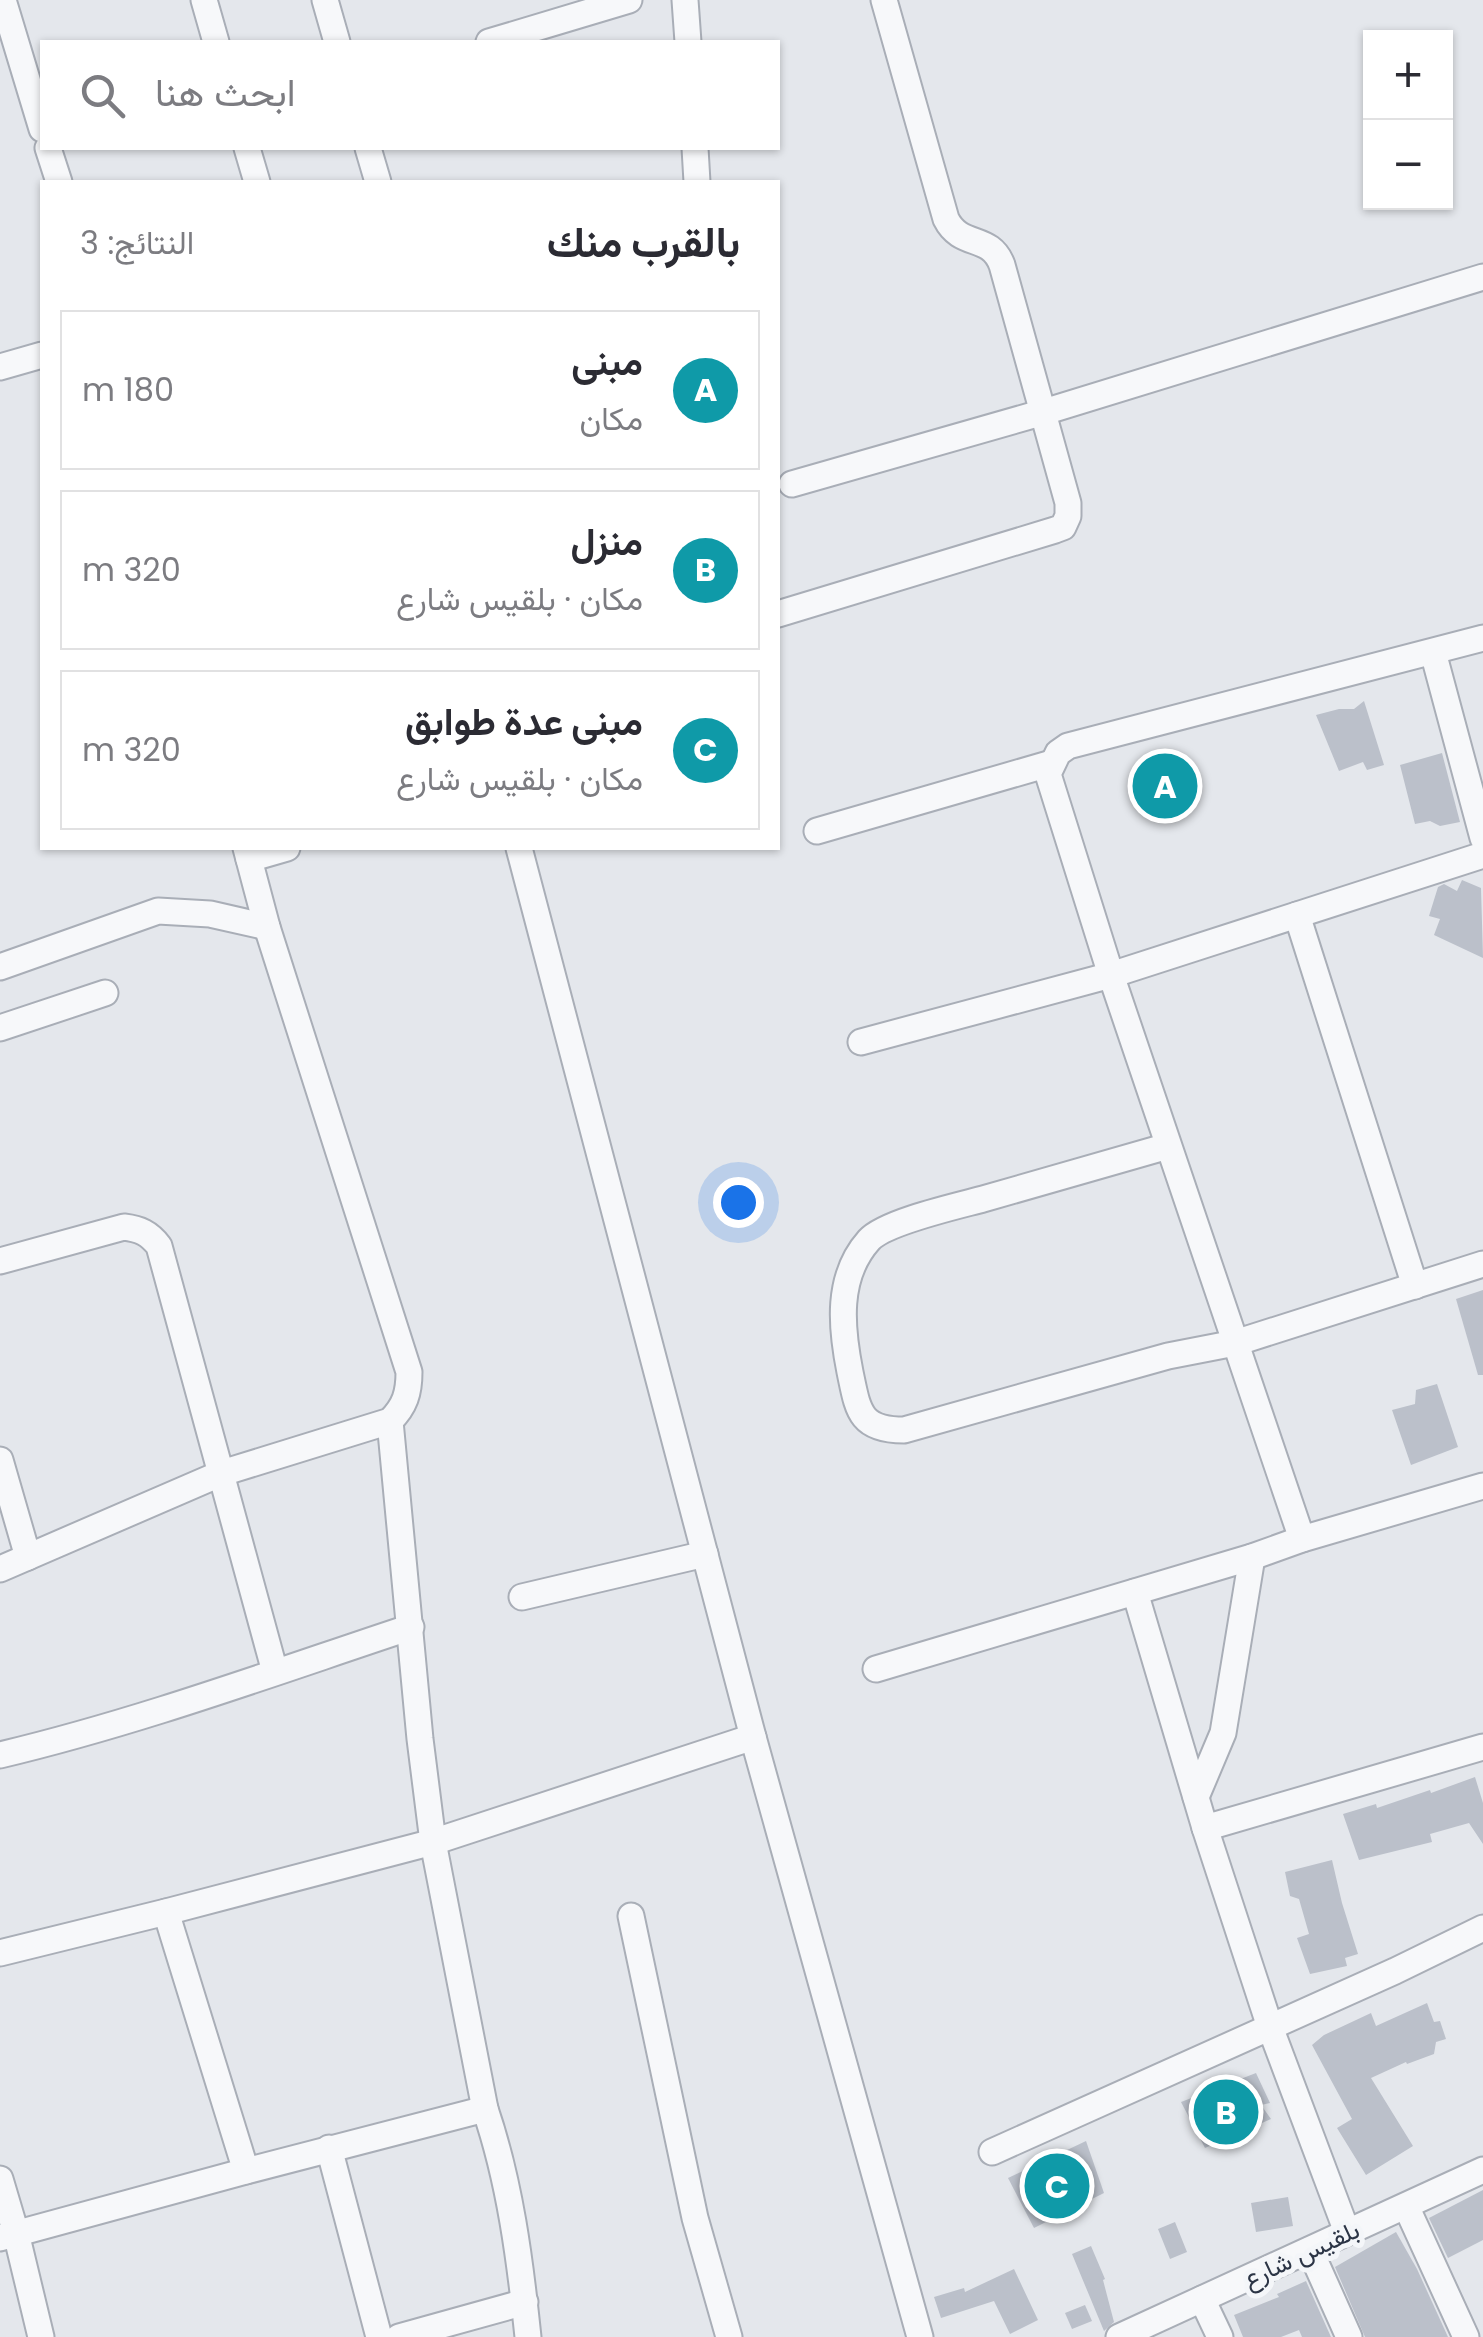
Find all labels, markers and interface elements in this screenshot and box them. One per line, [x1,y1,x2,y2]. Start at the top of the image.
map controls [1363,30,1453,210]
button: + [1363,30,1453,120]
search box [40,40,780,150]
text: ابحث هنا [155,66,296,119]
icon: search [75,68,130,123]
button: − [1363,120,1453,210]
text: بالقرب منك [547,213,740,272]
text: النتائج: 3 [80,220,194,265]
text: مبنى [571,335,643,388]
text: 180 m [82,367,174,412]
text: A [694,367,717,412]
text: مكان [580,396,643,441]
text: منزل [570,515,643,568]
text: 320 m [82,547,181,592]
text: B [695,547,716,592]
text: مكان · بلقيس شارع [396,576,643,621]
text: مبنى عدة طوابق [405,695,643,748]
text: 320 m [82,727,181,772]
text: C [693,727,718,772]
pin: A [1132,748,1198,824]
text: مكان · بلقيس شارع [396,756,643,801]
your location [713,1177,764,1228]
pin: B [1194,2074,1258,2150]
pin: C [1024,2148,1090,2224]
street label: بلقيس شارع [1237,2212,1365,2297]

